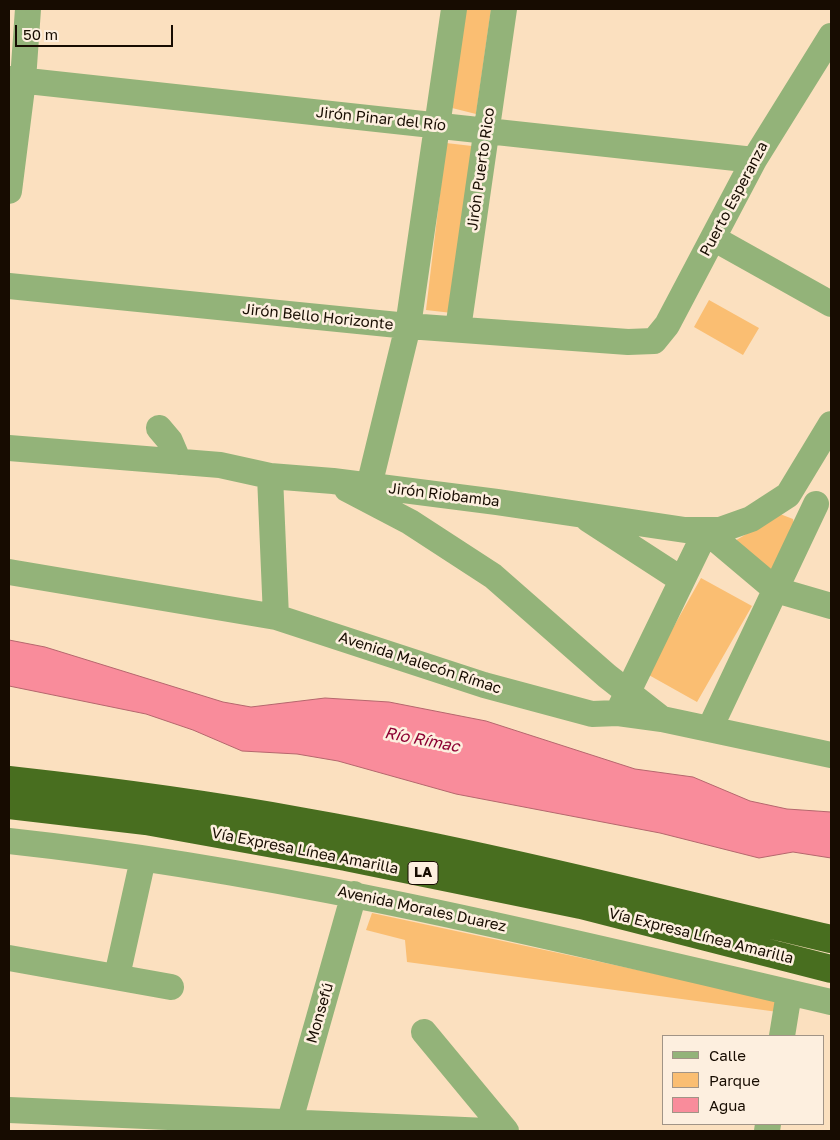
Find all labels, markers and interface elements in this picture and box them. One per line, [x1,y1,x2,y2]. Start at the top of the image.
scale bar [18,15,175,47]
text: 50 m [23,25,58,43]
street label: Jirón Pinar del Río [315,103,447,135]
street label: Jirón Puerto Rico [463,106,499,232]
street label: Puerto Esperanza [696,139,772,259]
street label: Jirón Bello Horizonte [242,300,394,334]
street label: Jirón Riobamba [387,479,501,511]
street label: Avenida Malecón Rímac [337,628,503,698]
water label: Río Rímac [383,723,461,757]
street label: Vía Expresa Línea Amarilla [210,824,400,878]
road number: LA [408,861,438,884]
street label: Avenida Morales Duarez [336,882,508,936]
street label: Vía Expresa Línea Amarilla [607,904,795,968]
street label: Monsefú [303,981,337,1045]
legend [662,1035,825,1125]
text: Calle [709,1046,746,1064]
text: Parque [709,1071,760,1089]
text: Agua [709,1096,746,1114]

